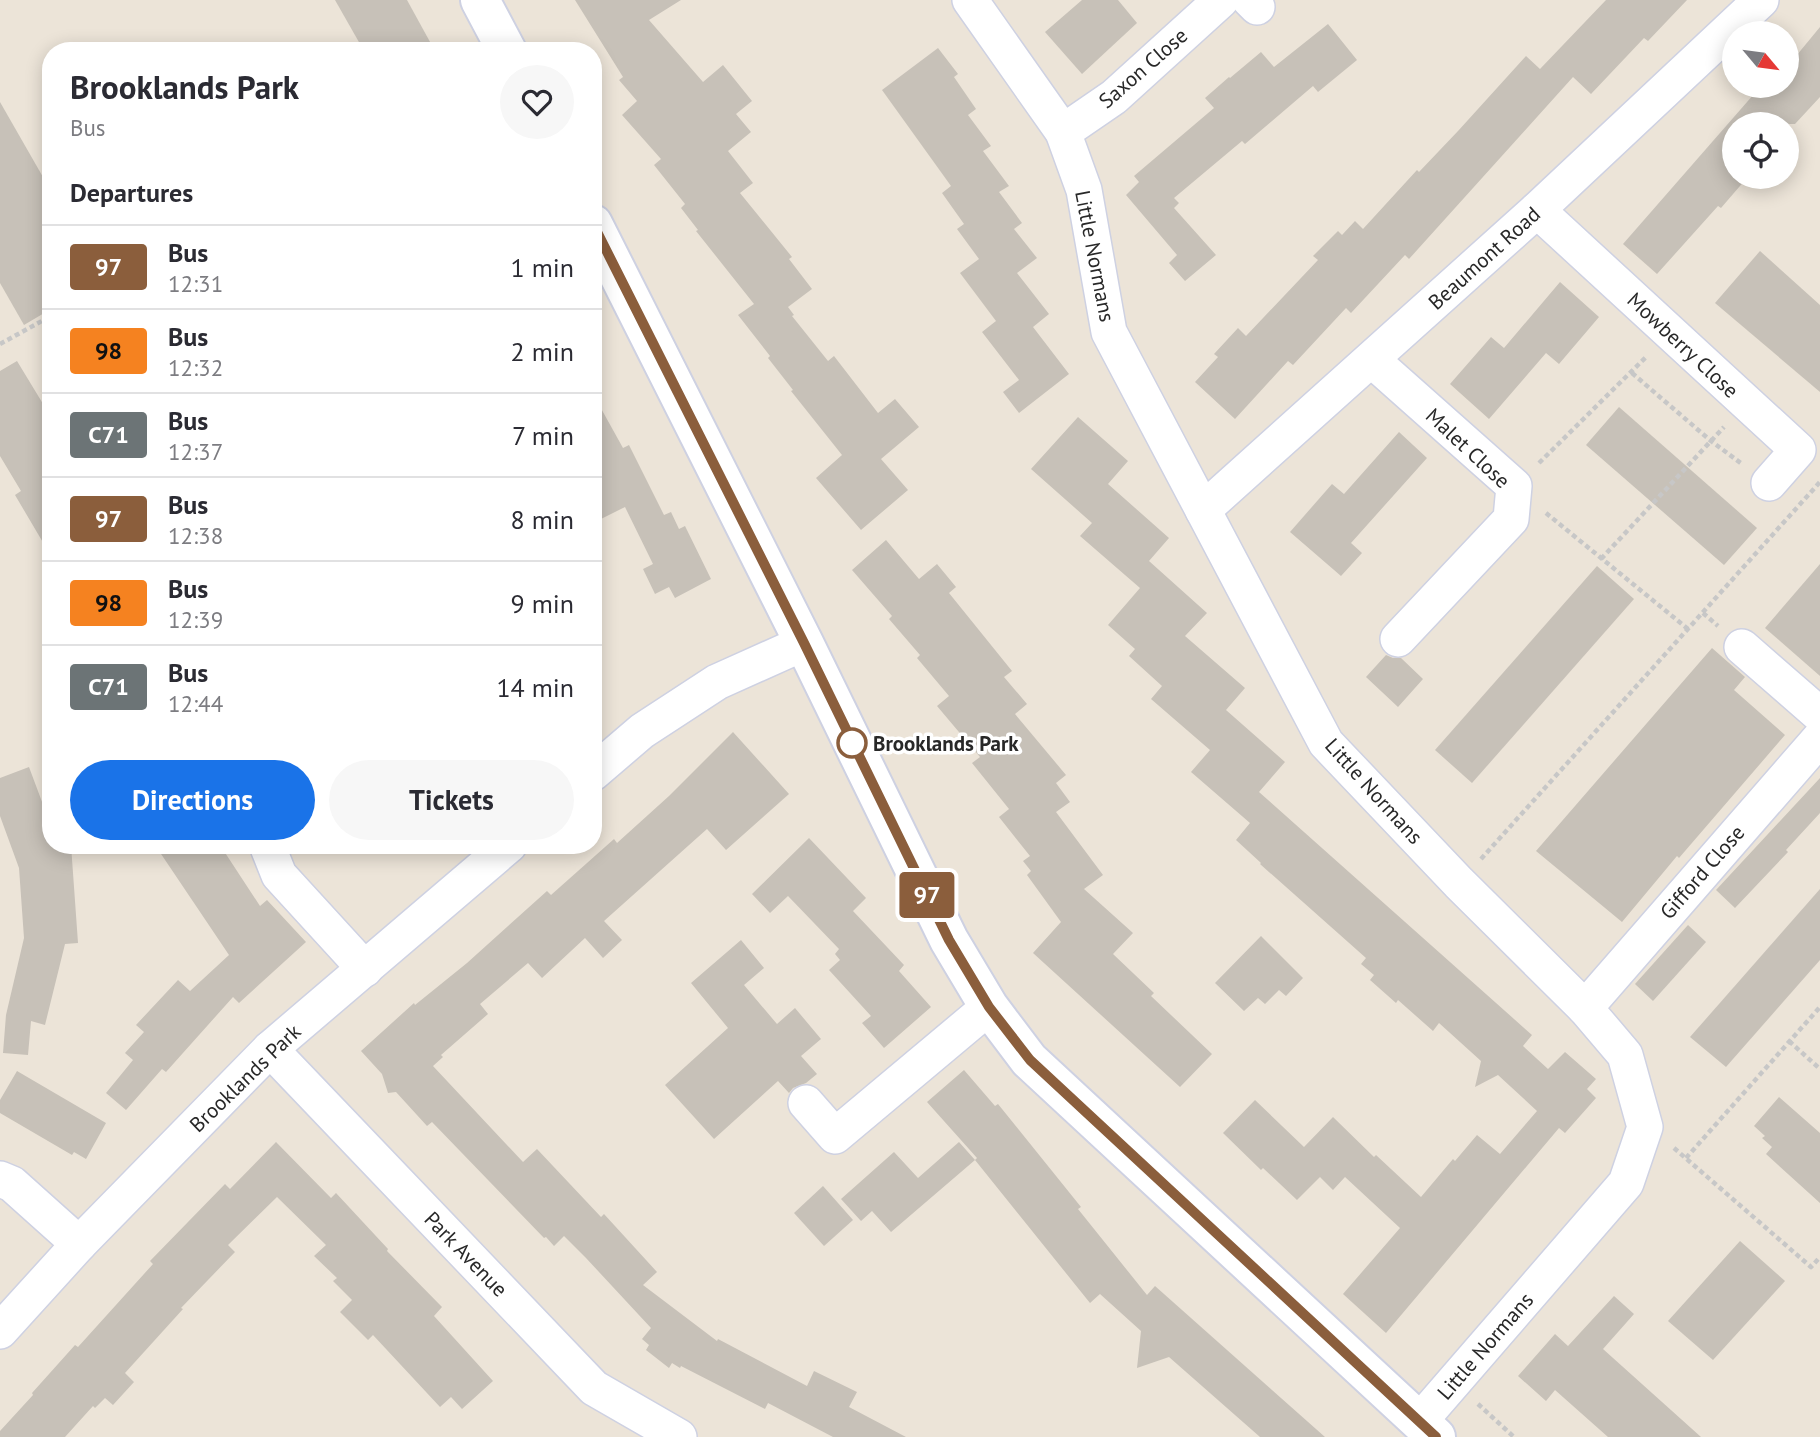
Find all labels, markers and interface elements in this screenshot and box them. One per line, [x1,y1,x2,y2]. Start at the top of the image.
north arrow [1722,21,1799,98]
map controls [1722,21,1799,189]
street label: Saxon Close [1093,22,1193,114]
text: Brooklands Park [70,65,299,108]
button: heart [500,65,574,139]
button: locate [1722,112,1799,189]
text: Bus [70,113,106,142]
text: Departures [70,176,193,209]
street label: Little Normans [1069,188,1121,324]
street label: Beaumont Road [1422,201,1546,315]
text: Bus [168,236,208,269]
text: 97 [95,251,122,282]
text: 1 min [511,251,574,284]
text: 12:31 [168,269,223,298]
street label: Mowberry Close [1622,286,1744,404]
text: Bus [168,320,208,353]
text: 98 [95,335,122,366]
text: 2 min [511,335,574,368]
text: 12:32 [168,353,223,382]
street label: Malet Close [1420,402,1516,494]
text: Bus [168,404,208,437]
text: C71 [88,419,129,450]
text: 7 min [512,419,574,452]
text: 12:37 [168,437,223,466]
text: Bus [168,488,208,521]
text: 97 [95,503,122,534]
text: 8 min [511,503,574,536]
text: 12:38 [168,521,223,550]
text: Bus [168,572,208,605]
text: 98 [95,587,122,618]
text: 9 min [511,587,574,620]
text: 12:39 [168,605,223,634]
text: Bus [168,656,208,689]
text: C71 [88,671,129,702]
text: 14 min [496,671,574,704]
text: 12:44 [168,689,223,718]
marker: Brooklands Park [837,728,867,758]
place label: Brooklands Park [873,730,1019,757]
street label: Little Normans [1319,732,1429,850]
button: Directions [70,760,315,840]
button: Tickets [329,760,574,840]
street label: Gifford Close [1654,819,1750,925]
line badge: 97 [895,872,958,918]
text: 97 [913,879,941,910]
street label: Brooklands Park [184,1018,306,1138]
street label: Park Avenue [419,1206,513,1302]
street label: Little Normans [1431,1287,1539,1405]

